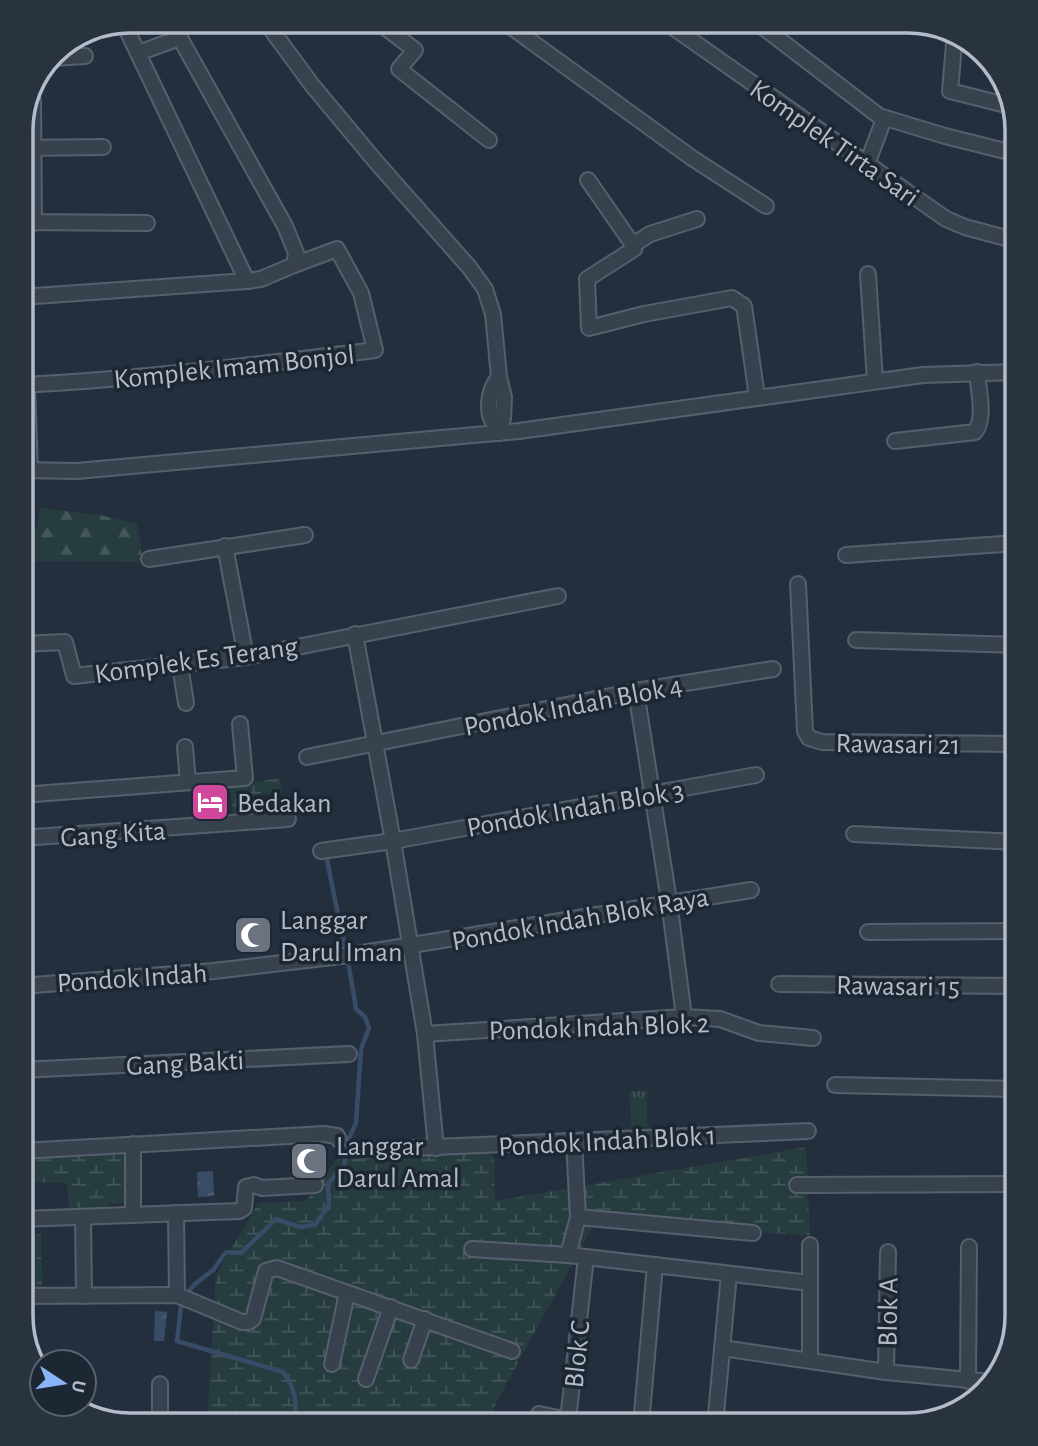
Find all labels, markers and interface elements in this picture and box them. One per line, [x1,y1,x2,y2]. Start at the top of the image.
street label: Komplek Tirta Sari [744,75,923,212]
street label: Komplek Imam Bonjol [112,341,356,395]
street label: Komplek Es Terang [93,633,300,689]
street label: Pondok Indah Blok 4 [462,672,685,742]
street label: Rawasari 21 [835,730,961,760]
street label: Pondok Indah Blok 3 [465,777,686,843]
hotel icon: Bedakan [189,781,231,823]
place label: Bedakan [237,790,331,818]
street label: Gang Kita [59,817,167,853]
street label: Pondok Indah Blok Raya [450,884,711,956]
place label: Langgar Darul Iman [280,907,402,967]
mosque icon: Langgar Darul Iman [232,914,274,956]
street label: Pondok Indah [56,960,208,998]
street label: Rawasari 15 [836,972,960,1002]
street label: Pondok Indah Blok 2 [488,1010,710,1046]
street label: Gang Bakti [125,1047,245,1081]
street label: Pondok Indah Blok 1 [498,1122,717,1162]
place label: Langgar Darul Amal [336,1133,460,1193]
mosque icon: Langgar Darul Amal [288,1140,330,1182]
street label: Blok A [874,1277,904,1347]
street label: Blok C [561,1319,595,1389]
north arrow [28,1348,98,1418]
text: U [68,1378,89,1394]

